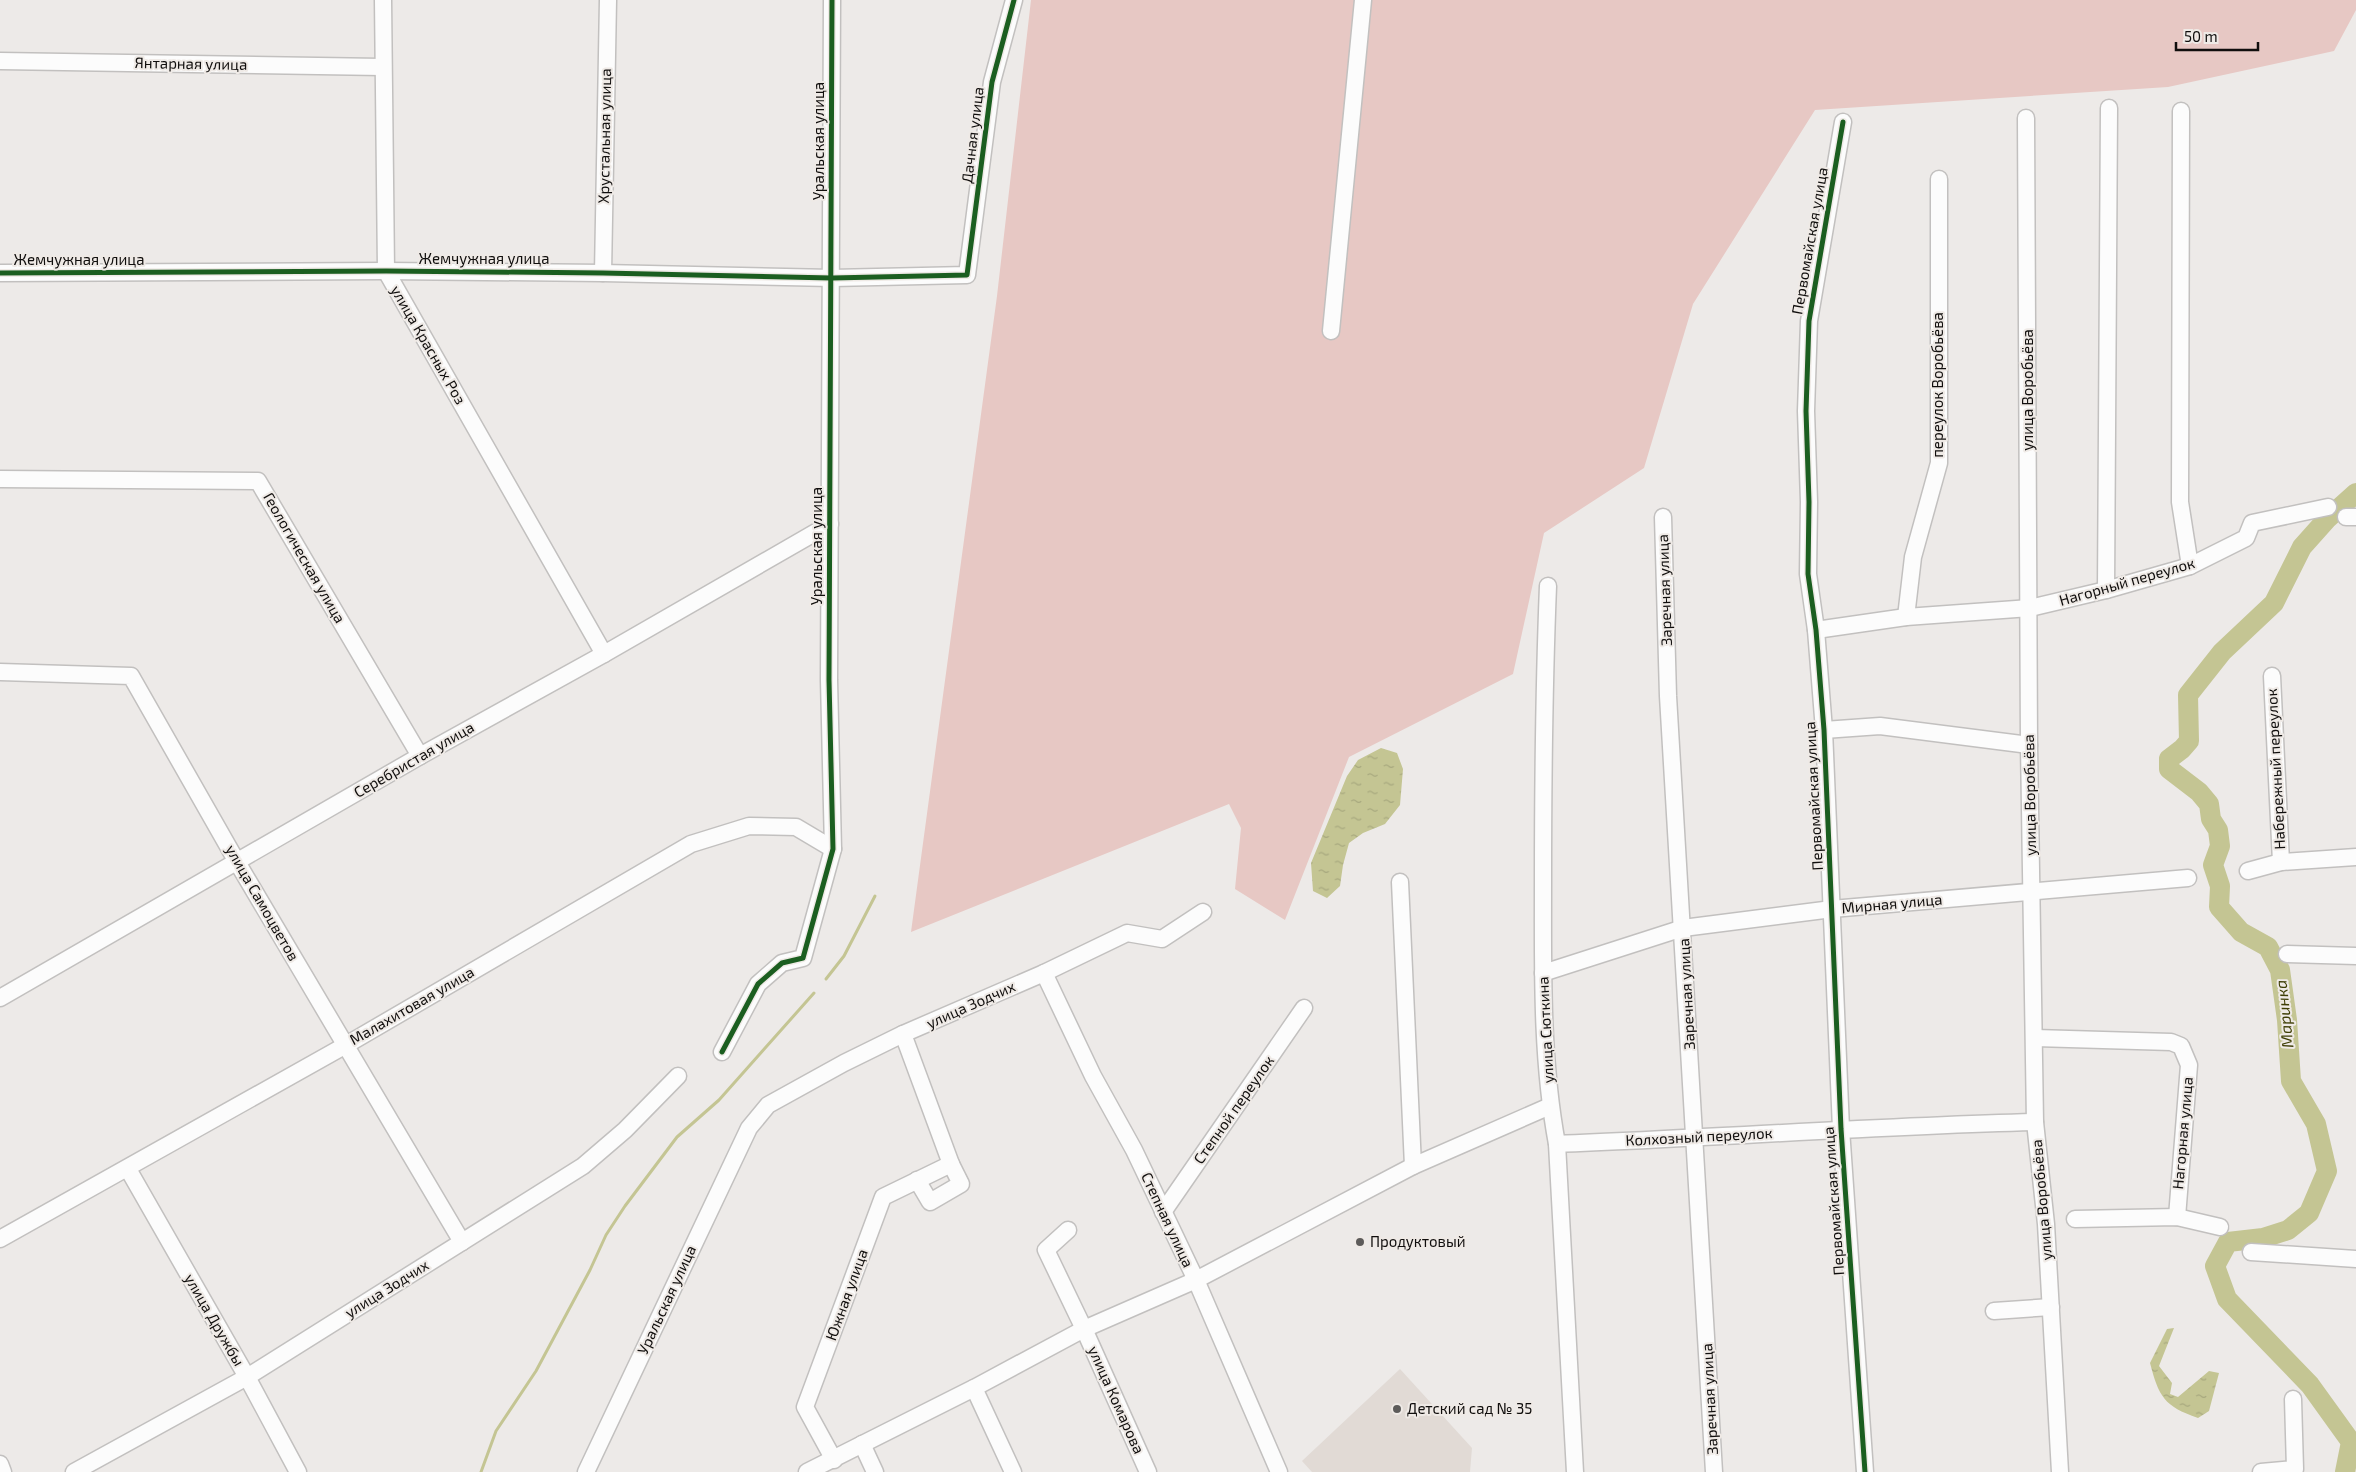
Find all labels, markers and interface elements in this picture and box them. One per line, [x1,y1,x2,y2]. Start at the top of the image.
scale bar [2176,20,2258,52]
text: 50 m [2184,27,2218,45]
street label: Янтарная улица [134,53,248,74]
street label: Хрустальная улица [594,68,615,204]
street label: Уральская улица [809,82,828,200]
street label: Дачная улица [957,86,988,184]
street label: Первомайская улица [1787,166,1832,316]
street label: Жемчужная улица [418,249,550,268]
street label: Жемчужная улица [13,250,145,269]
street label: улица Красных Роз [387,282,470,408]
street label: переулок Воробьёва [1928,312,1947,458]
street label: улица Воробьёва [2018,329,2037,451]
street label: Уральская улица [807,487,826,605]
street label: Геологическая улица [259,489,350,627]
street label: Заречная улица [1653,534,1676,646]
street label: Нагорный переулок [2057,553,2197,610]
street label: Набережный переулок [2262,688,2289,850]
street label: Серебристая улица [350,717,477,802]
street label: Первомайская улица [1800,721,1827,871]
street label: улица Воробьёва [2019,734,2040,856]
street label: улица Самоцветов [221,841,303,964]
street label: Мирная улица [1841,890,1943,917]
street label: Заречная улица [1674,938,1699,1050]
street label: Малахитовая улица [346,962,477,1049]
street label: улица Зодчих [923,976,1018,1033]
street label: улица Сюткина [1533,976,1558,1084]
water label: Маринка [2270,979,2297,1049]
street label: Степной переулок [1189,1052,1278,1168]
street label: Нагорная улица [2168,1076,2197,1190]
street label: Колхозный переулок [1625,1123,1773,1150]
street label: Первомайская улица [1819,1126,1848,1276]
street label: улица Воробьёва [2027,1139,2056,1261]
street label: Степная улица [1137,1169,1198,1270]
place label: Продуктовый [1370,1232,1466,1251]
marker: Продуктовый [1354,1236,1366,1248]
street label: Уральская улица [633,1242,700,1357]
street label: Южная улица [821,1246,872,1343]
street label: улица Зодчих [341,1255,432,1322]
street label: улица Дружбы [180,1270,249,1369]
street label: улица Комарова [1084,1343,1149,1457]
street label: Заречная улица [1697,1343,1722,1455]
place label: Детский сад № 35 [1407,1399,1532,1417]
marker: Детский сад № 35 [1391,1403,1403,1415]

